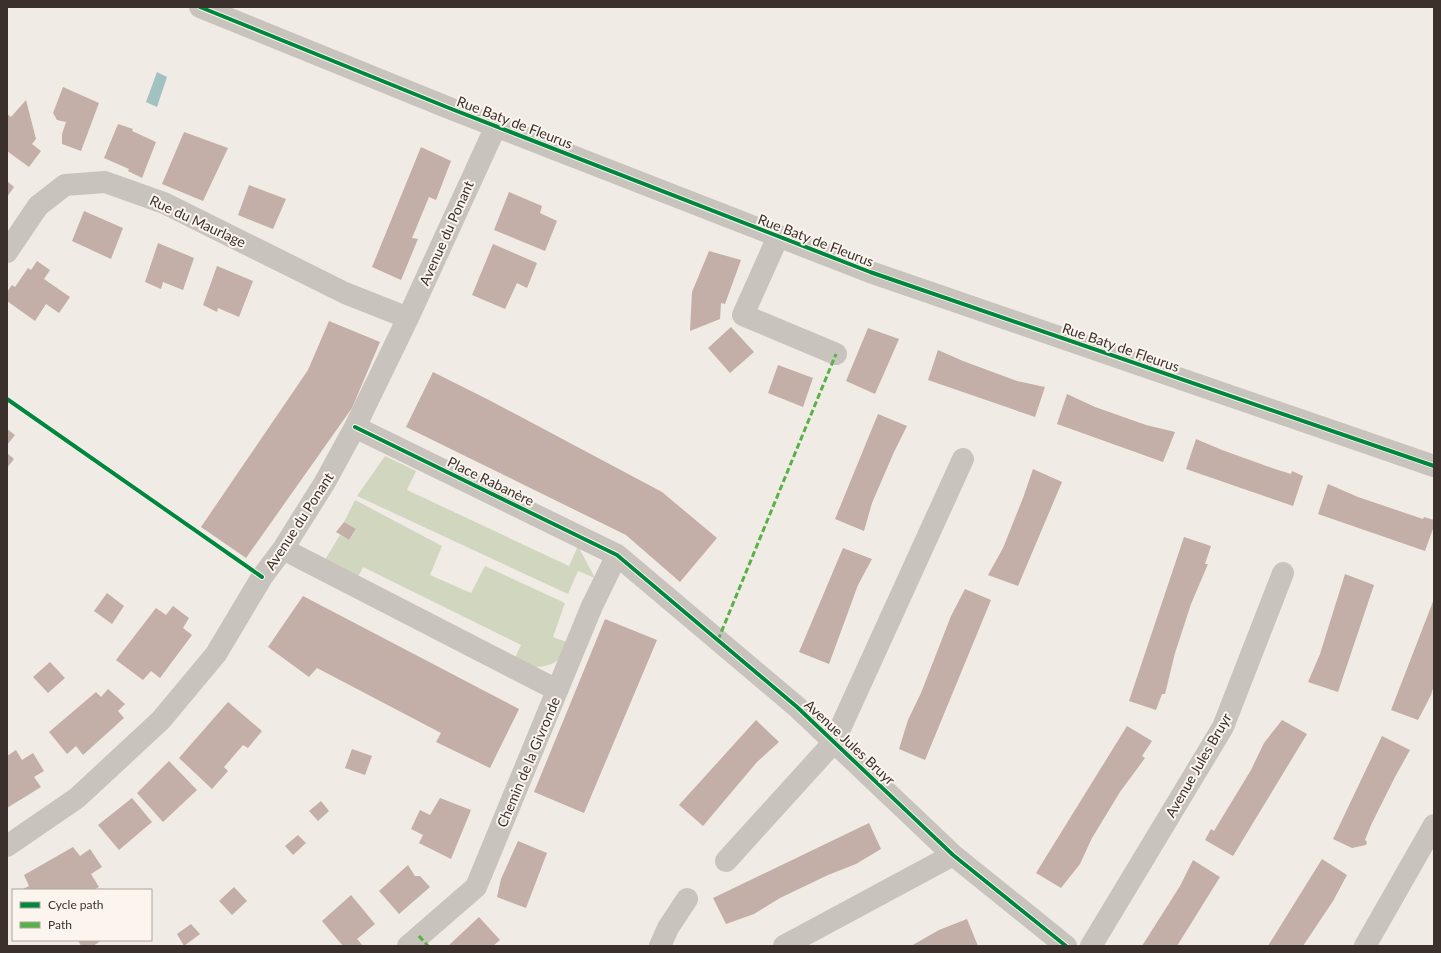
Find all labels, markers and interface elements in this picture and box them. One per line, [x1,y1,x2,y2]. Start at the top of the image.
street label: Rue Baty de Fleurus [455,92,575,152]
street label: Avenue du Ponant [415,178,477,288]
street label: Rue du Maurlage [147,191,249,251]
street label: Rue Baty de Fleurus [756,210,876,270]
street label: Rue Baty de Fleurus [1060,319,1182,375]
street label: Place Rabanère [445,453,537,509]
street label: Avenue du Ponant [261,469,337,573]
street label: Chemin de la Givronde [493,694,563,830]
street label: Avenue Jules Bruyr [801,696,899,788]
street label: Avenue Jules Bruyr [1161,710,1235,820]
legend [12,889,152,941]
text: Cycle path [48,897,103,912]
text: Path [48,917,72,932]

